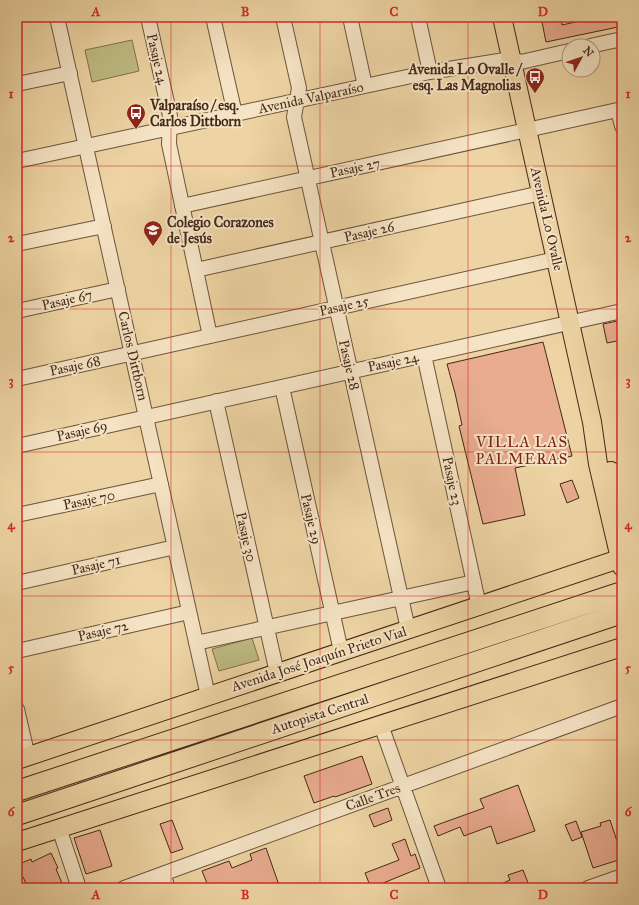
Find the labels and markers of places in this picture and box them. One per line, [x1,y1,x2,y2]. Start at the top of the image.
place label: Avenida Lo Ovalle / esq. Las Magnolias [407,61,523,95]
bus stop icon: Avenida Lo Ovalle / esq. Las Magnolias [524,66,546,94]
place label: Valparaíso / esq. Carlos Dittborn [149,97,242,130]
bus stop icon: Valparaíso / esq. Carlos Dittborn [125,102,147,130]
place label: Colegio Corazones de Jesús [167,214,274,248]
school or university icon: Colegio Corazones de Jesús [142,219,164,247]

